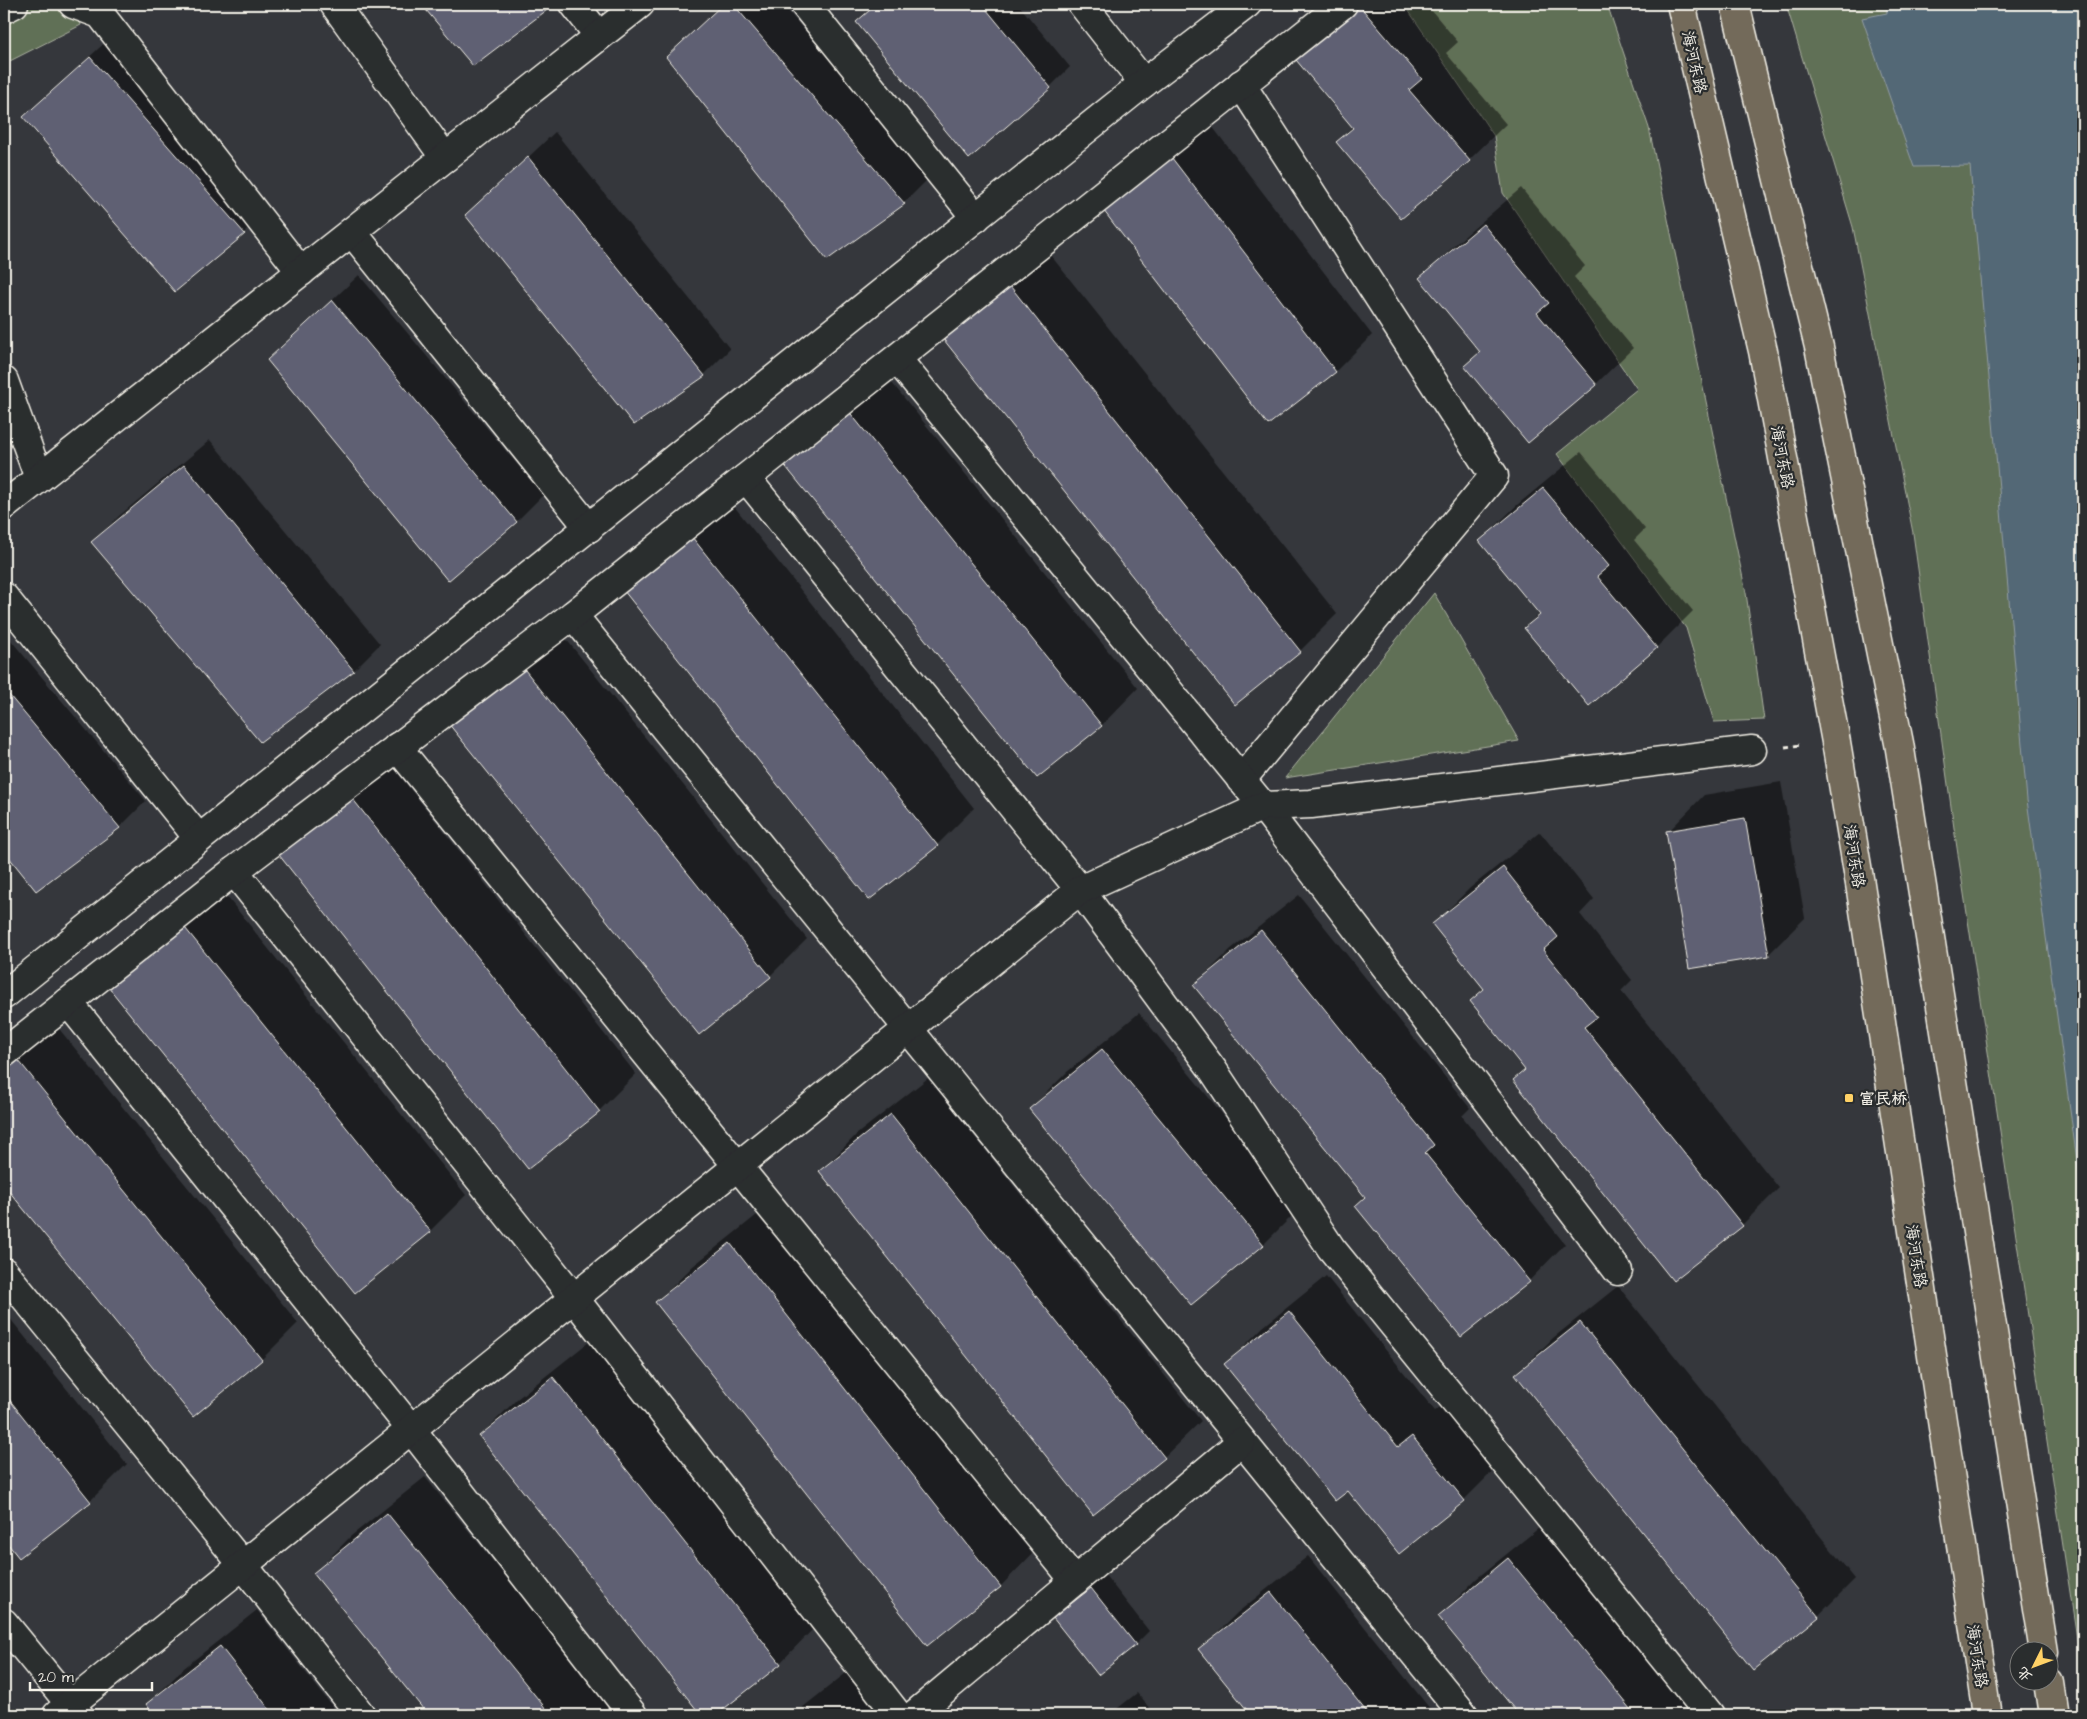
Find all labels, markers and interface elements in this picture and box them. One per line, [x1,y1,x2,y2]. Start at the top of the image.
street label: 海河东路 [1676,29,1712,96]
street label: 海河东路 [1765,424,1799,491]
street label: 海河东路 [1838,823,1870,889]
place label: 富民桥 [1859,1088,1907,1110]
marker: 富民桥 [1843,1092,1855,1104]
street label: 海河东路 [1900,1223,1932,1289]
street label: 海河东路 [1961,1623,1993,1689]
north arrow [2010,1642,2060,1692]
scale bar [30,1659,152,1691]
text: 北 [2013,1662,2037,1686]
text: 20 m [38,1667,74,1688]

